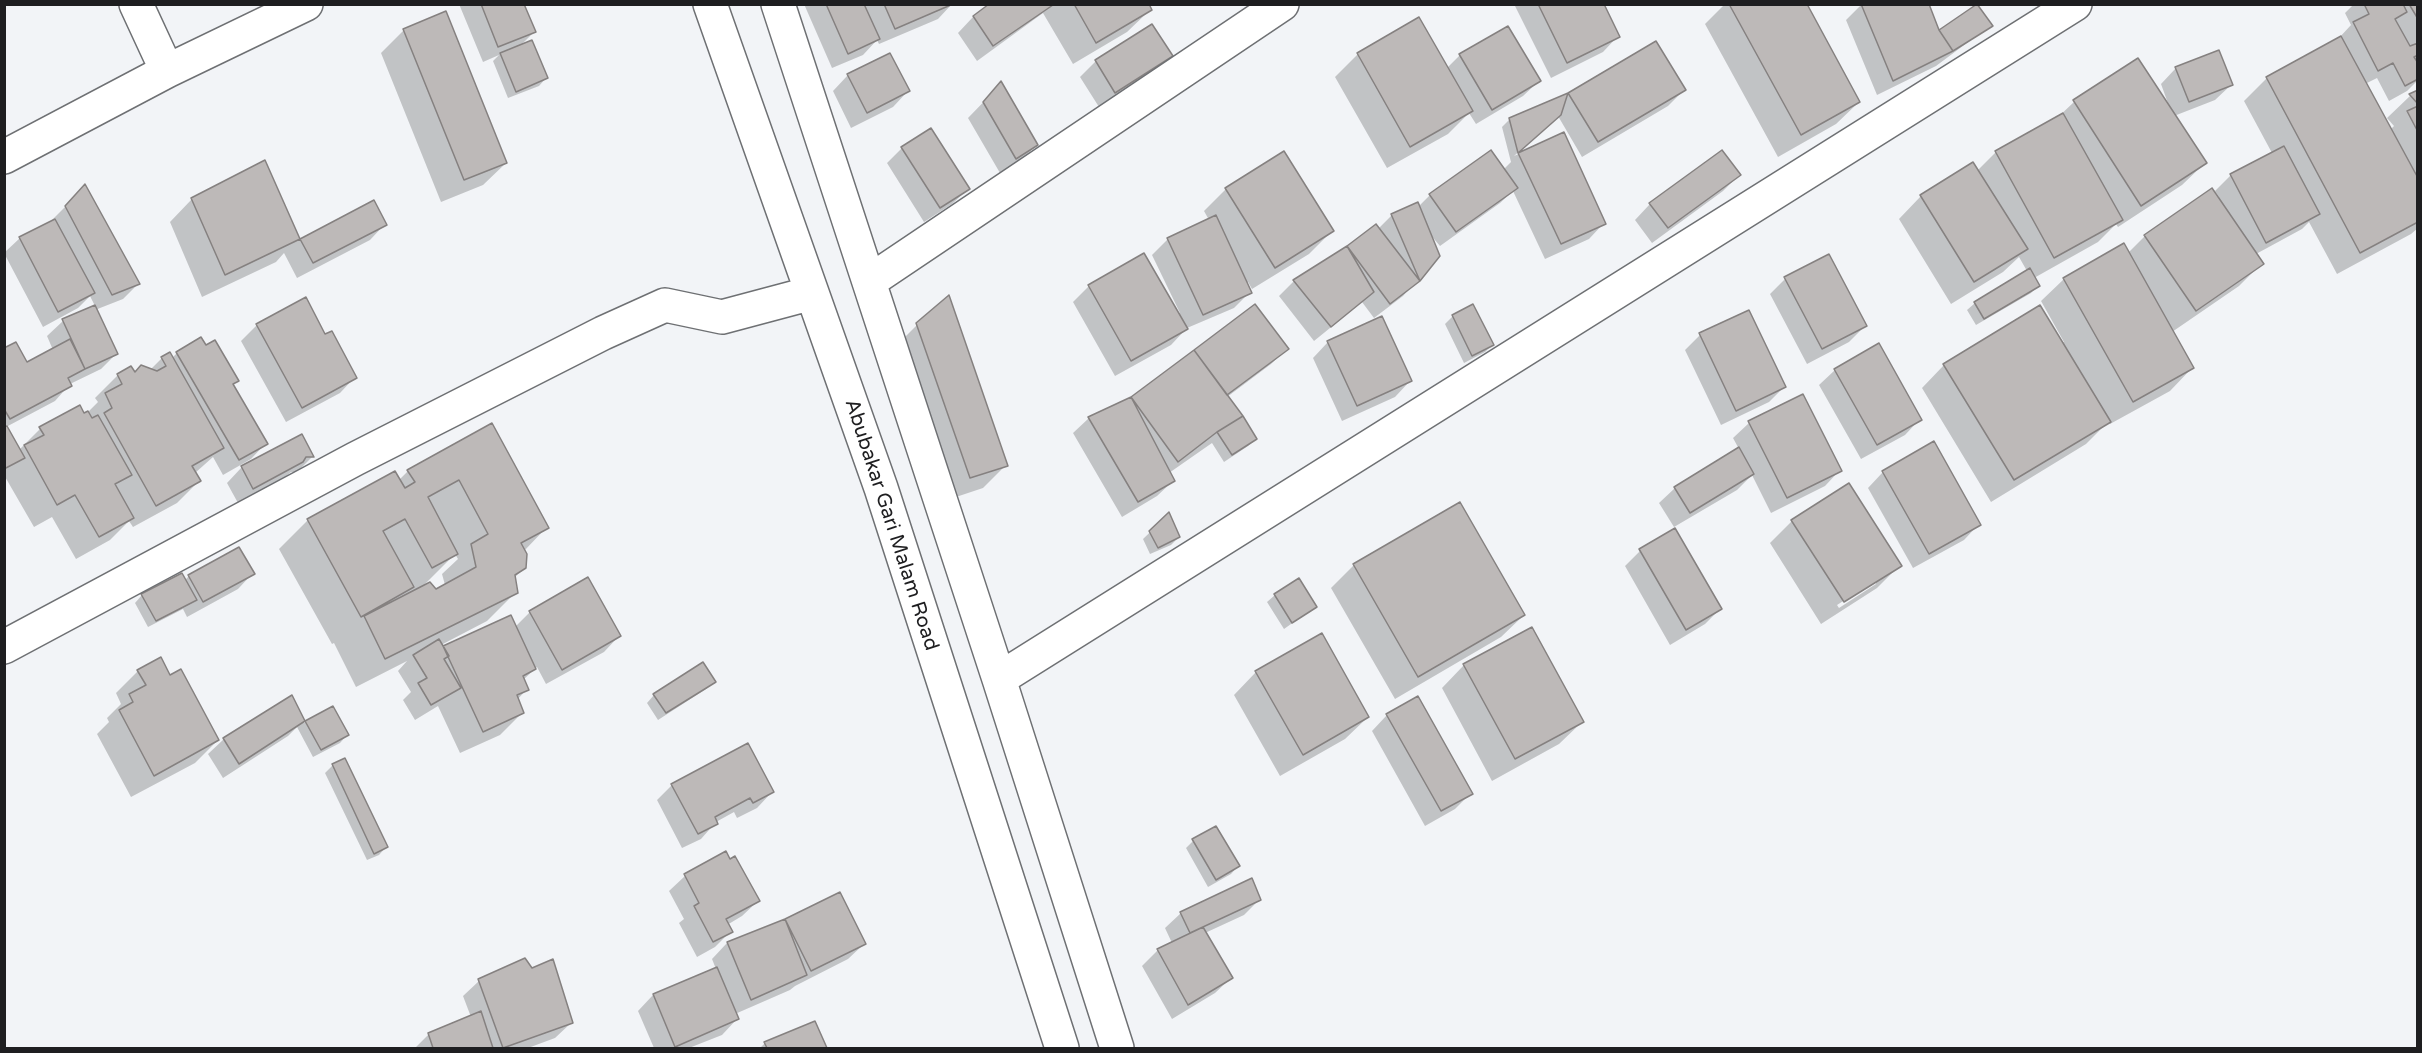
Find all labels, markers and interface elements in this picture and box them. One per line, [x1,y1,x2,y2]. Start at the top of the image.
street label: Abubakar Gari Malam Road [839,396,943,654]

